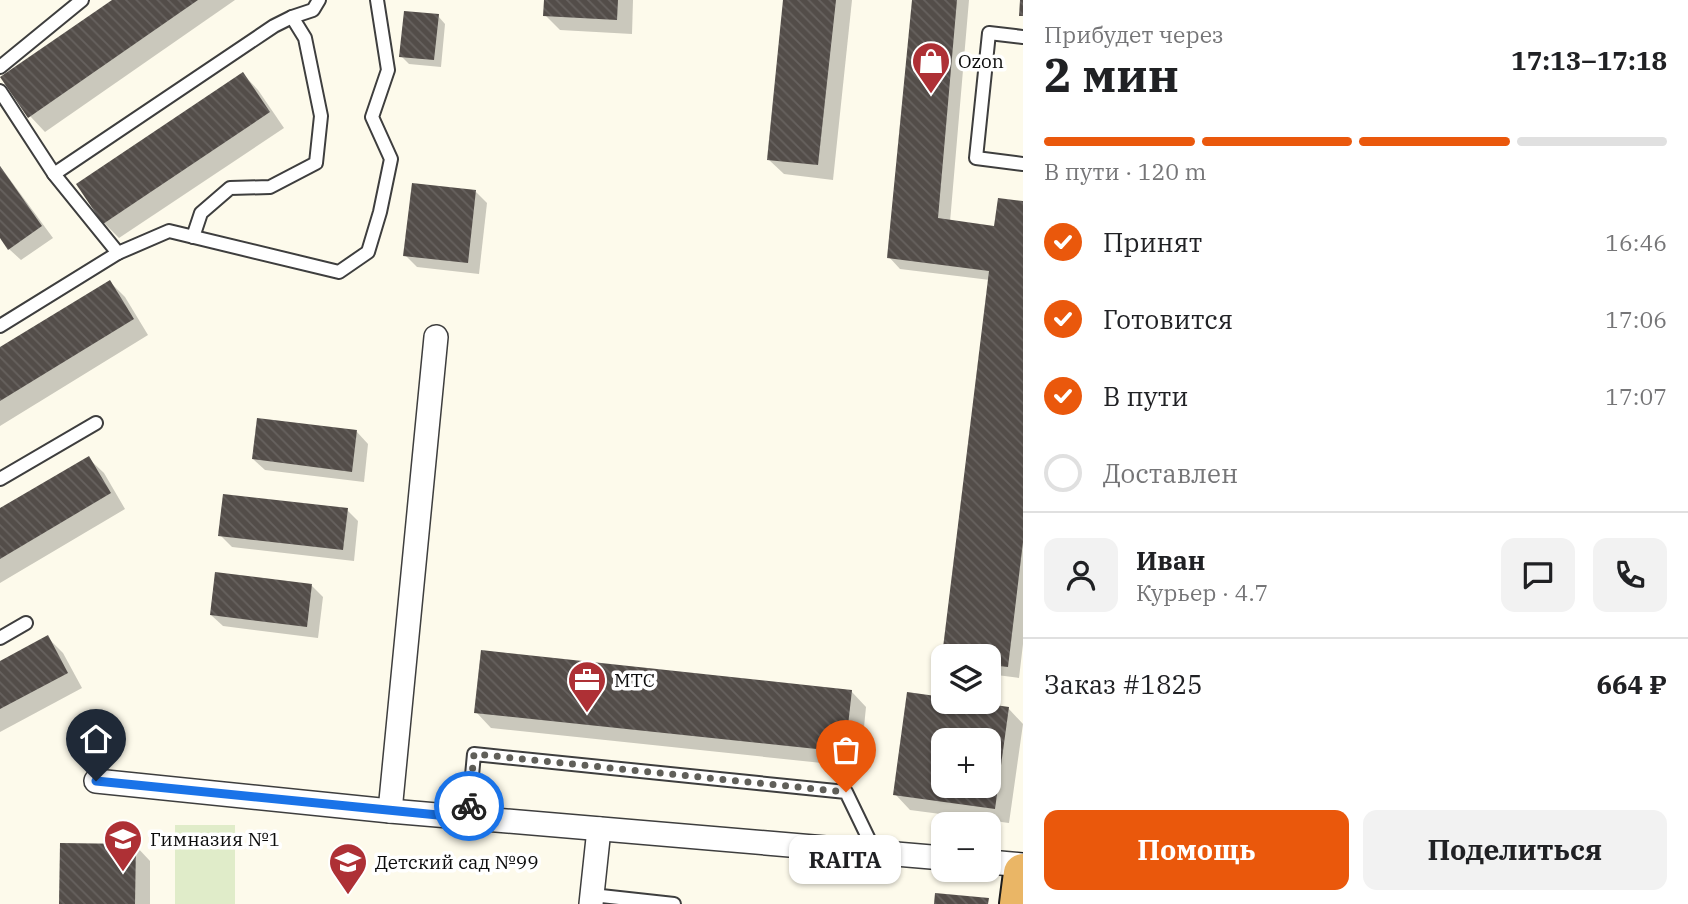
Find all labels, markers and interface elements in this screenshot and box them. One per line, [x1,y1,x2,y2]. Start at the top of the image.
text: Прибудет через [1044,19,1224,49]
shop icon: Ozon [910,40,952,95]
text: 17:13–17:18 [1511,43,1667,77]
text: 2 мин [1044,45,1179,105]
place label: Ozon [958,49,1004,73]
text: В пути · 120 m [1044,156,1206,186]
icon: check [1044,223,1082,261]
text: Принят [1103,225,1202,259]
text: 16:46 [1605,227,1667,257]
icon: check [1044,300,1082,338]
text: Готовится [1103,302,1233,336]
text: 17:06 [1605,304,1667,334]
icon: check [1044,377,1082,415]
text: В пути [1103,379,1188,413]
text: 17:07 [1605,381,1667,411]
text: Доставлен [1103,456,1238,490]
button: person [1044,538,1118,612]
button: chat [1501,538,1575,612]
button: phone [1593,538,1667,612]
text: Иван [1136,543,1205,577]
text: Курьер · 4.7 [1136,577,1268,607]
map controls [931,644,1001,882]
button: layers [931,644,1001,714]
office icon: МТС [566,659,608,714]
text: Заказ #1825 [1044,667,1203,701]
text: 664 ₽ [1596,667,1667,701]
place label: МТС [614,668,655,692]
pin [66,709,126,781]
icon: home [77,720,115,758]
pin [816,720,876,792]
button: + [931,728,1001,798]
icon: bag [827,731,865,769]
courier [434,771,504,841]
icon: bike [450,787,488,825]
button: Помощь [1044,810,1349,890]
button: Поделиться [1363,810,1667,890]
button: − [931,812,1001,882]
school or university icon: Гимназия №1 [102,818,144,873]
place label: Гимназия №1 [150,827,280,851]
callout: RAITA [790,834,902,883]
school or university icon: Детский сад №99 [327,841,369,896]
text: RAITA [808,844,882,874]
place label: Детский сад №99 [375,850,539,874]

